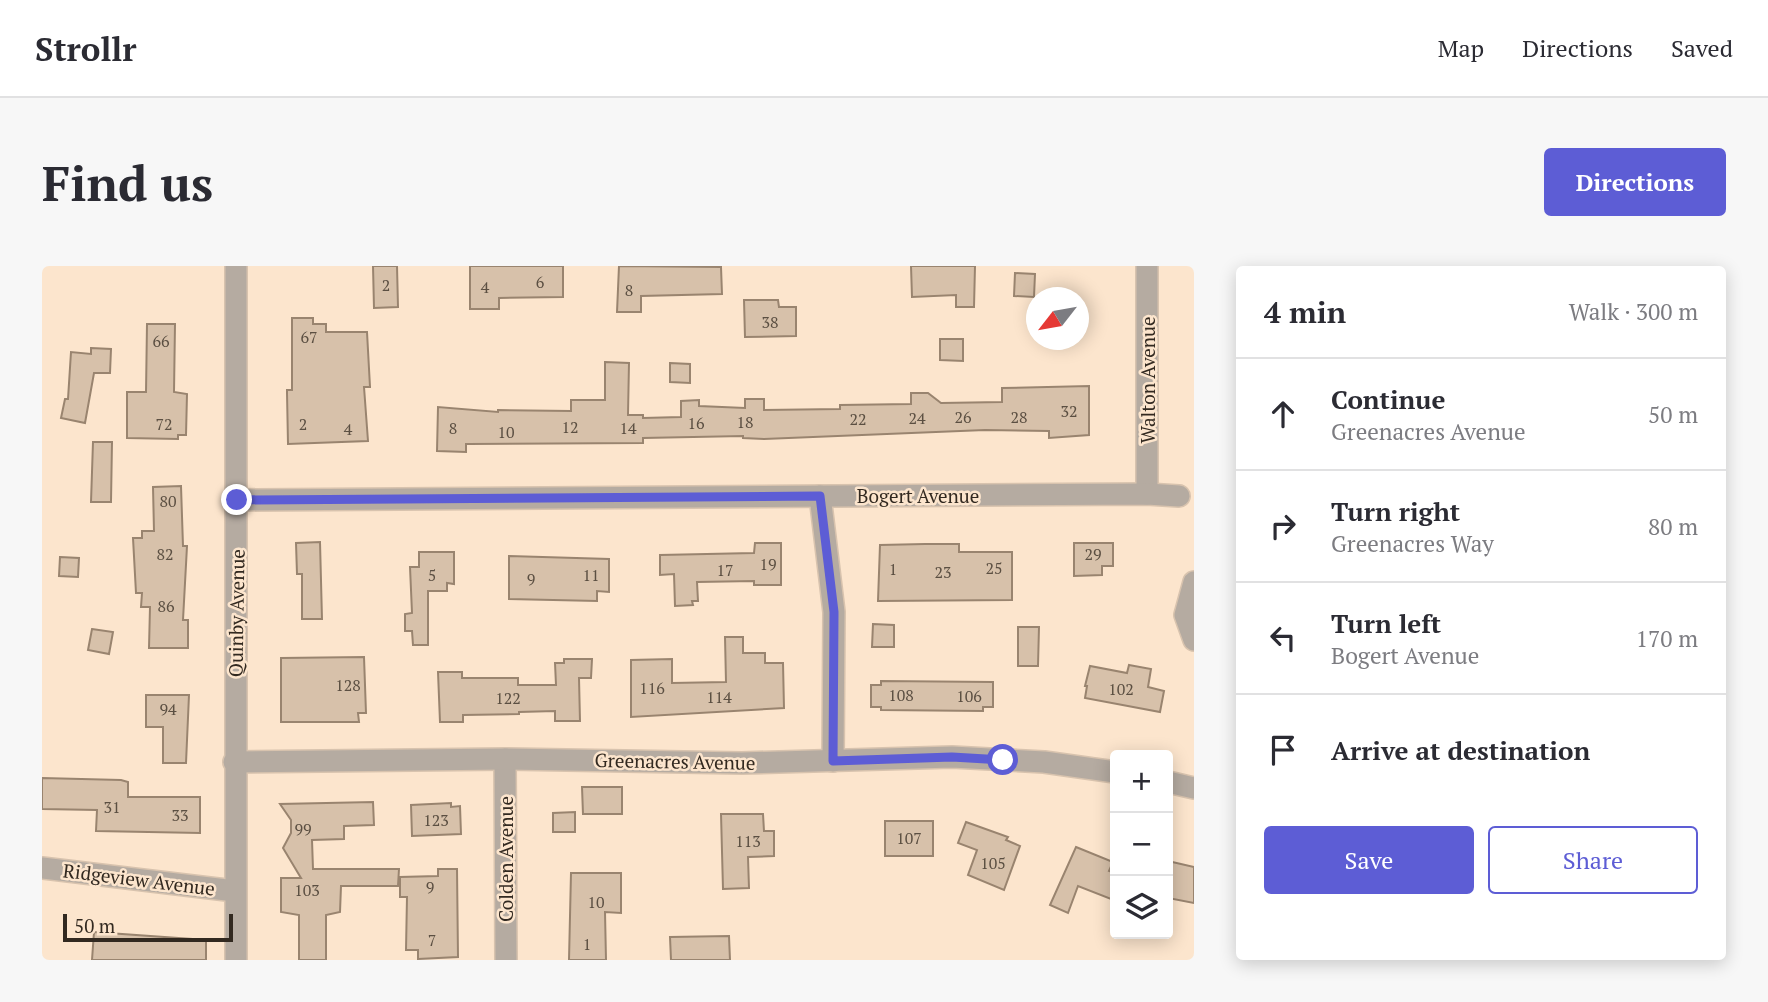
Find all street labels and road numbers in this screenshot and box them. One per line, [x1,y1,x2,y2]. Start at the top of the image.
street label: Walton Avenue [1135,316,1160,444]
street label: Bogert Avenue [857,483,979,508]
street label: Quinby Avenue [222,549,250,677]
street label: Greenacres Avenue [594,747,756,775]
street label: Colden Avenue [493,796,518,922]
street label: Ridgeview Avenue [62,857,216,901]

